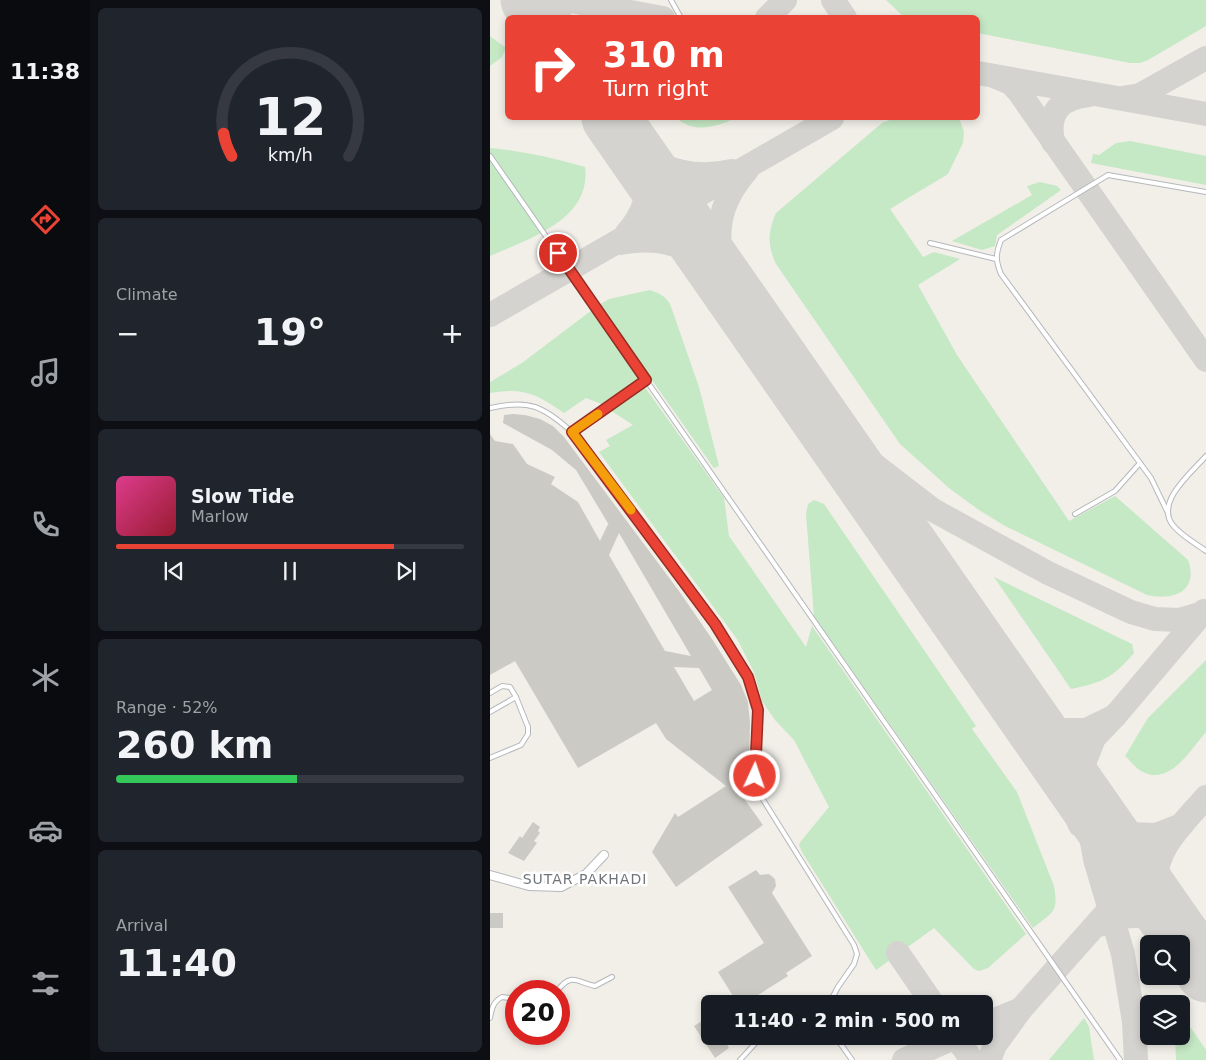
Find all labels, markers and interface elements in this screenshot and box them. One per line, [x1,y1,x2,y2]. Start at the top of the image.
icon: right [520,35,585,100]
text: 310 m [603,35,725,75]
text: 11:38 [10,59,80,84]
text: Turn right [603,76,708,101]
text: 12 [254,87,326,147]
text: km/h [267,144,313,165]
icon: directions [28,202,63,237]
pin [537,232,579,274]
icon: arrive [544,239,572,267]
text: Climate [116,285,178,304]
text: 19° [254,310,326,354]
text: − [116,317,139,350]
text: + [441,317,464,350]
icon: music [28,355,63,390]
text: Slow Tide [191,485,294,507]
icon: phone [28,507,63,542]
text: Marlow [191,507,249,526]
icon: previous [160,557,188,585]
icon: pause [276,557,304,585]
icon: next [392,557,420,585]
icon: climate [28,660,63,695]
text: Range · 52% [116,698,218,717]
text: 260 km [116,723,273,767]
position arrow [728,749,780,801]
icon: car [28,813,63,848]
district label: SUTAR PAKHADI [523,871,647,887]
text: Arrival [116,916,168,935]
map controls [1140,935,1190,1045]
button: search [1140,935,1190,985]
text: 11:40 [116,941,237,985]
icon: filters [28,966,63,1001]
speed limit sign: 20 [505,980,570,1045]
button: layers [1140,995,1190,1045]
text: 11:40 · 2 min · 500 m [733,1009,961,1031]

